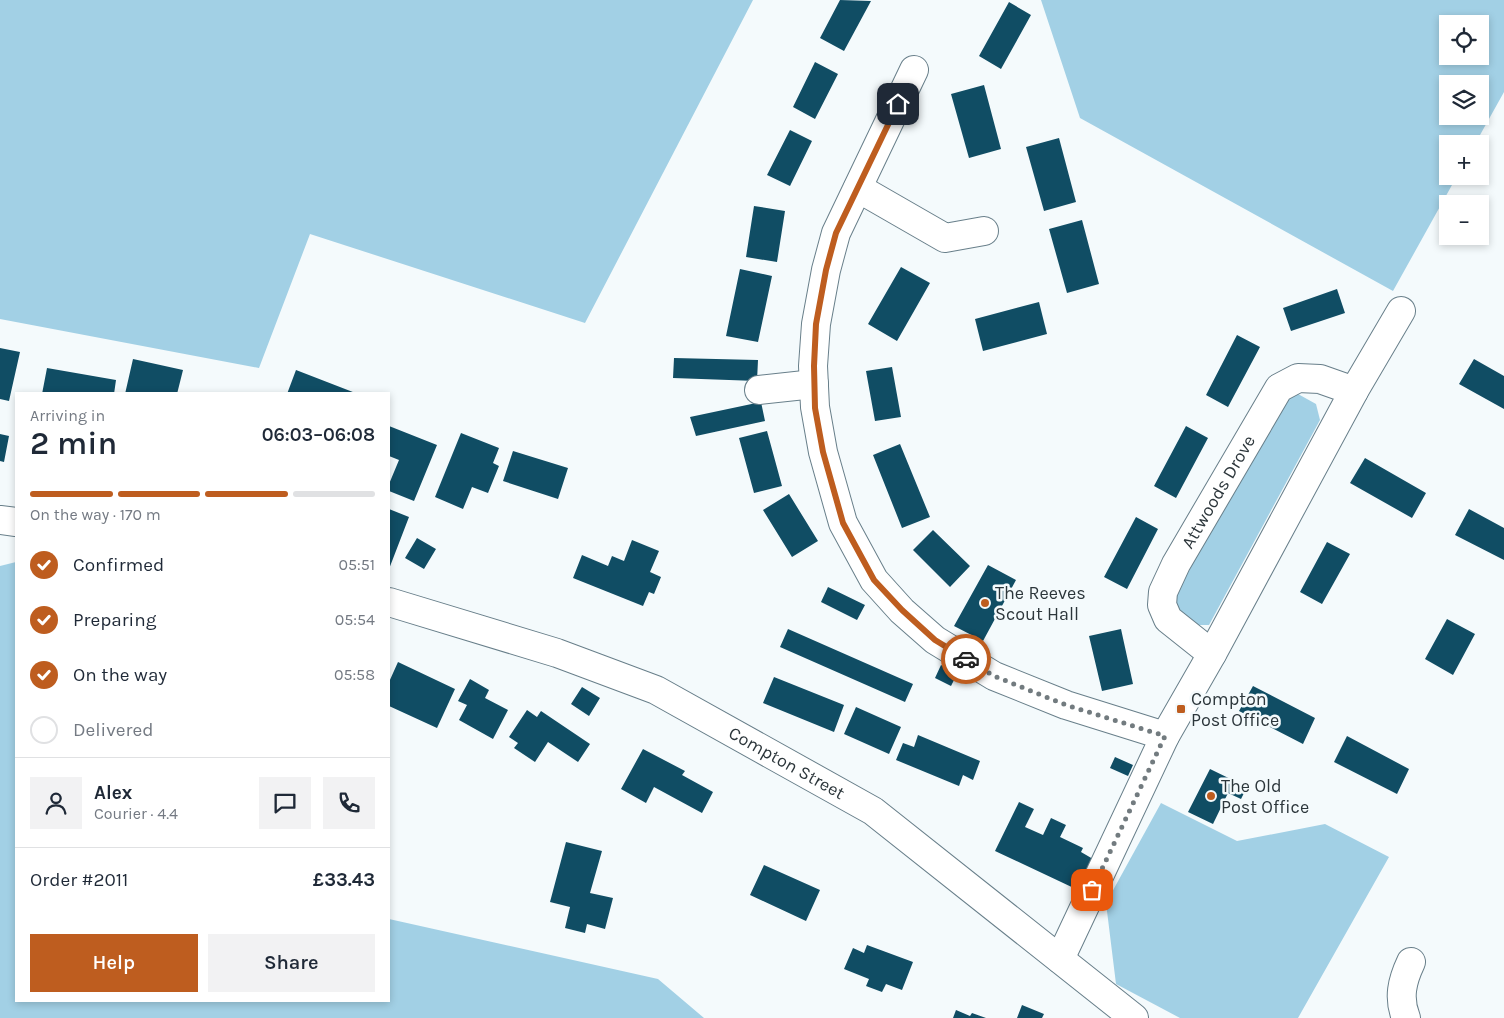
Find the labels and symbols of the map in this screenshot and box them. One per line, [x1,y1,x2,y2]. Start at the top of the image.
pin [877,83,919,125]
street label: Attwoods Drove [1177,431,1260,552]
place label: The Reeves Scout Hall [995,582,1086,625]
marker: The Reeves Scout Hall [979,597,991,609]
courier [941,634,991,684]
place label: Compton Post Office [1191,688,1279,731]
marker: Compton Post Office [1175,703,1187,715]
street label: Compton Street [725,722,849,804]
place label: The Old Post Office [1221,775,1309,818]
marker: The Old Post Office [1205,790,1217,802]
pin [1071,869,1113,911]

